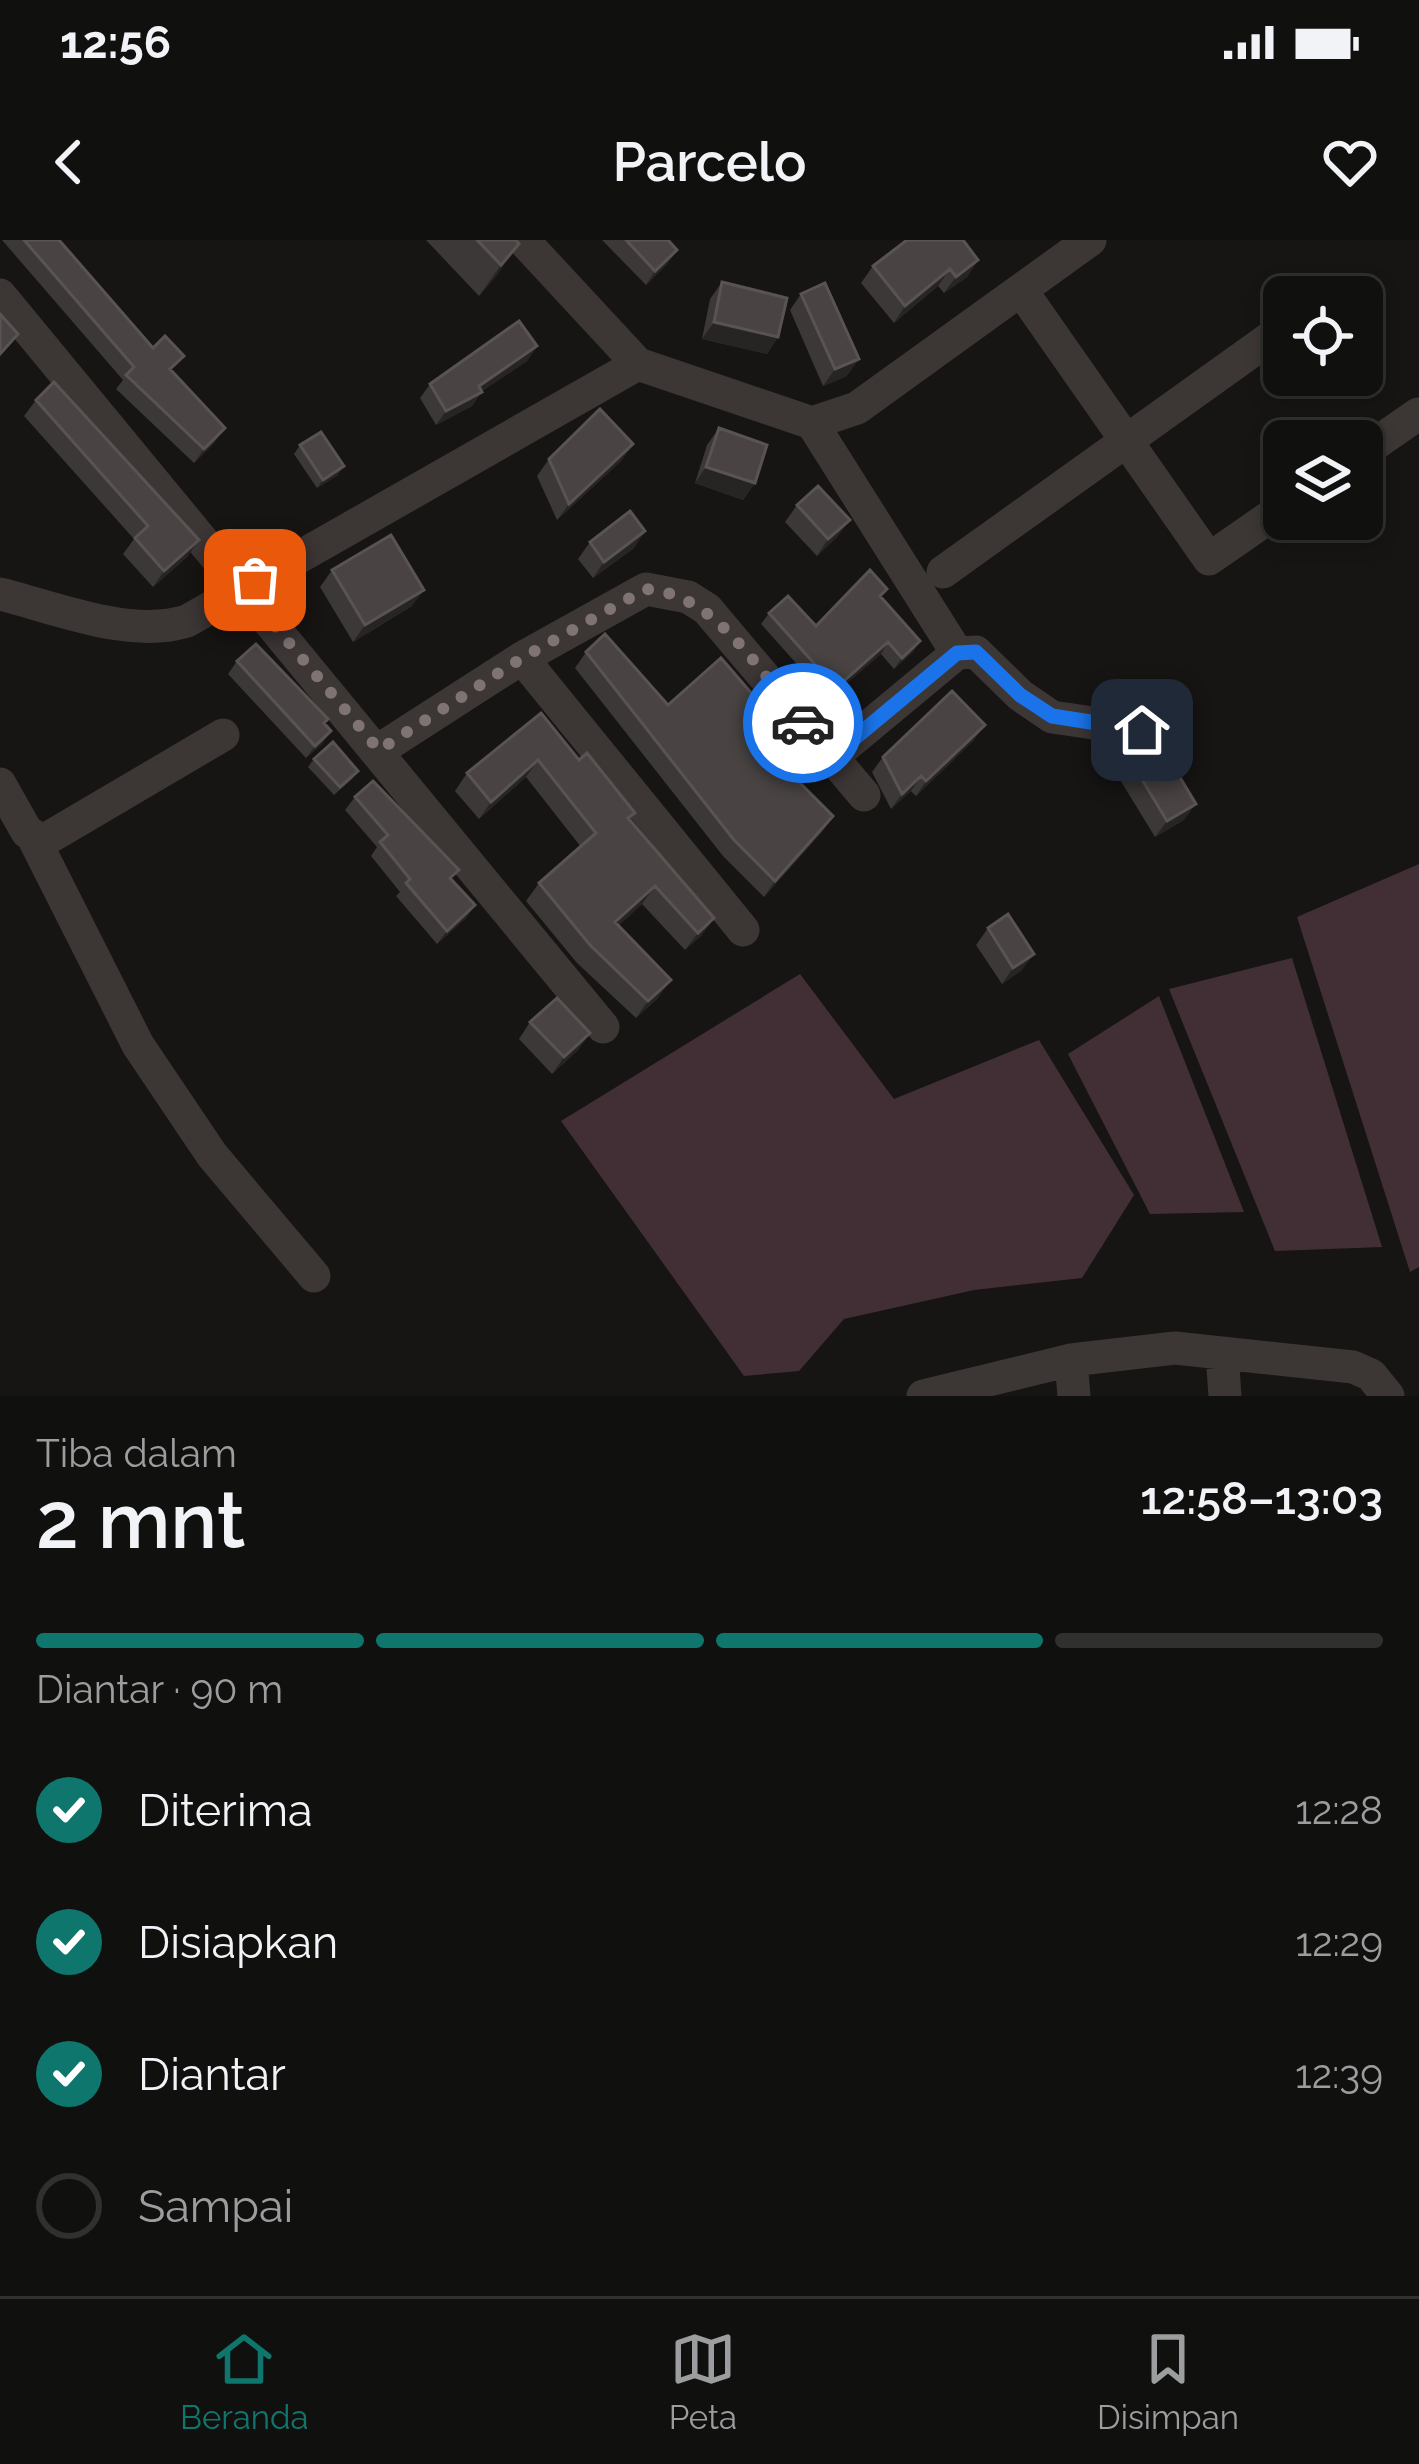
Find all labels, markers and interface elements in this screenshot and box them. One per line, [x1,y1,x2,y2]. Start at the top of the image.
text: 12:56 [60,16,171,69]
icon: back [36,129,102,195]
icon: heart [1317,129,1383,195]
text: Parcelo [612,130,807,194]
map controls [1263,276,1383,540]
button: locate [1263,276,1383,396]
button: layers [1263,420,1383,540]
pin [204,529,306,631]
icon: bag [222,547,288,613]
courier [743,663,863,783]
pin [1091,679,1193,781]
icon: car [770,690,836,756]
icon: home [1109,697,1175,763]
text: Tiba dalam [36,1430,237,1476]
text: 12:58–13:03 [1140,1472,1383,1525]
text: 2 mnt [36,1475,245,1566]
text: Diantar · 90 m [36,1666,283,1712]
icon: check [36,1777,102,1843]
text: Diterima [138,1784,313,1837]
text: 12:28 [1295,1787,1383,1833]
icon: check [36,1909,102,1975]
text: Disiapkan [138,1916,338,1969]
text: 12:29 [1295,1919,1383,1965]
icon: check [36,2041,102,2107]
text: Diantar [138,2048,286,2101]
text: 12:39 [1295,2051,1383,2097]
text: Sampai [138,2180,293,2233]
tab: Beranda [180,2326,309,2437]
tab: Peta [669,2326,737,2437]
tab: Disimpan [1097,2326,1239,2437]

